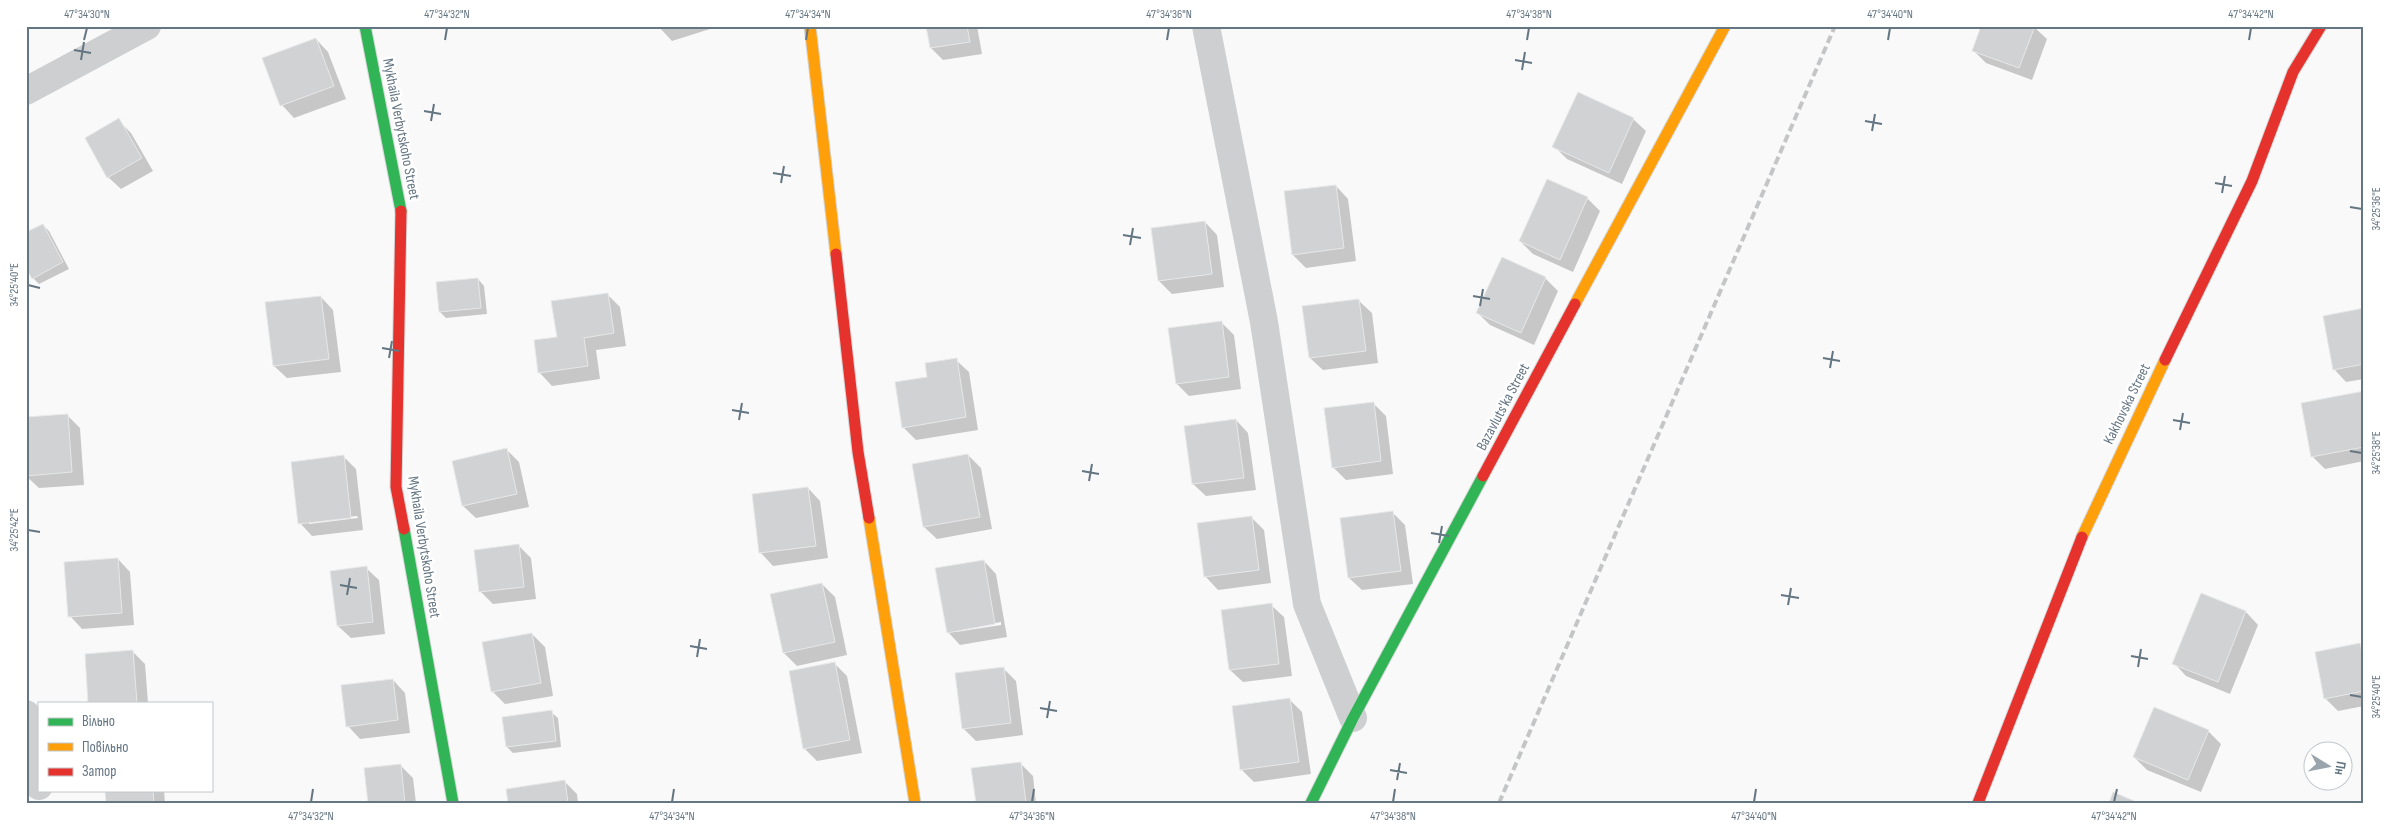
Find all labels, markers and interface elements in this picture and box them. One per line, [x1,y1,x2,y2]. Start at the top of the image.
text: 47°34'30"N [64,7,110,22]
text: 47°34'32"N [424,7,470,22]
text: 47°34'34"N [785,7,831,22]
text: 47°34'36"N [1146,7,1192,22]
text: 47°34'38"N [1506,7,1552,22]
text: 47°34'40"N [1867,7,1913,22]
text: 47°34'42"N [2228,7,2274,22]
street label: Mykhaila Verbytskoho Street [378,57,424,202]
text: 34°25'36"E [2369,187,2384,231]
text: 34°25'40"E [7,263,22,307]
street label: Bazavluts'ka Street [1472,360,1534,454]
street label: Kakhovska Street [2099,360,2155,447]
text: 34°25'38"E [2369,431,2384,475]
street label: Mykhaila Verbytskoho Street [403,475,445,620]
text: 34°25'42"E [7,508,22,552]
text: 34°25'40"E [2369,675,2384,719]
legend [38,702,212,792]
text: Вільно [82,712,115,731]
text: Повільно [82,738,128,757]
north arrow [2302,742,2352,792]
text: Пн [2331,760,2350,776]
text: Затор [82,762,116,781]
text: 47°34'32"N [288,809,334,824]
text: 47°34'34"N [649,809,695,824]
text: 47°34'36"N [1009,809,1055,824]
text: 47°34'38"N [1370,809,1416,824]
text: 47°34'40"N [1731,809,1777,824]
text: 47°34'42"N [2091,809,2137,824]

